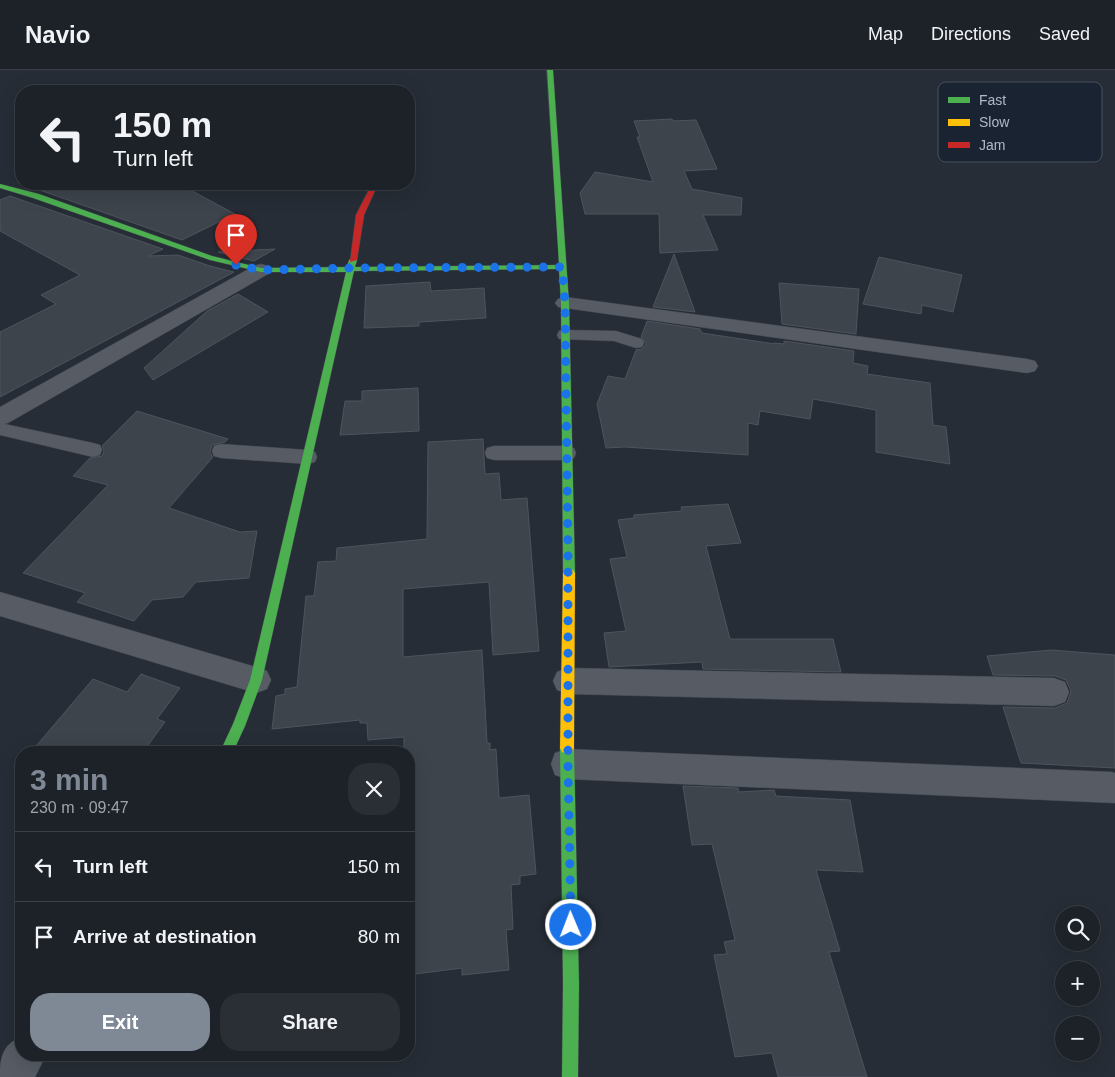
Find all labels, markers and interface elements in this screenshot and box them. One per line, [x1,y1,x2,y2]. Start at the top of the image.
text: Navio [25,21,90,48]
text: Map [868,24,903,44]
text: Directions [931,24,1011,44]
text: Saved [1039,24,1090,44]
legend [938,82,1102,162]
text: Fast [979,92,1006,108]
icon: left [30,105,95,170]
text: 150 m [113,105,212,144]
text: Slow [979,114,1010,130]
text: Jam [979,137,1005,153]
text: Turn left [113,146,193,171]
pin [215,214,257,265]
icon: arrive [222,221,250,249]
text: 3 min [30,763,108,796]
button: close [348,763,400,815]
text: 230 m · 09:47 [30,799,129,816]
icon: left [30,853,58,881]
text: Turn left [73,856,148,877]
text: 150 m [347,856,400,877]
position arrow [544,898,596,950]
map controls [1055,906,1100,1061]
button: search [1055,906,1100,951]
icon: arrive [30,923,58,951]
text: Arrive at destination [73,926,257,947]
text: 80 m [358,926,400,947]
button: + [1055,961,1100,1006]
button: Exit [30,993,210,1051]
button: Share [220,993,400,1051]
button: − [1055,1016,1100,1061]

